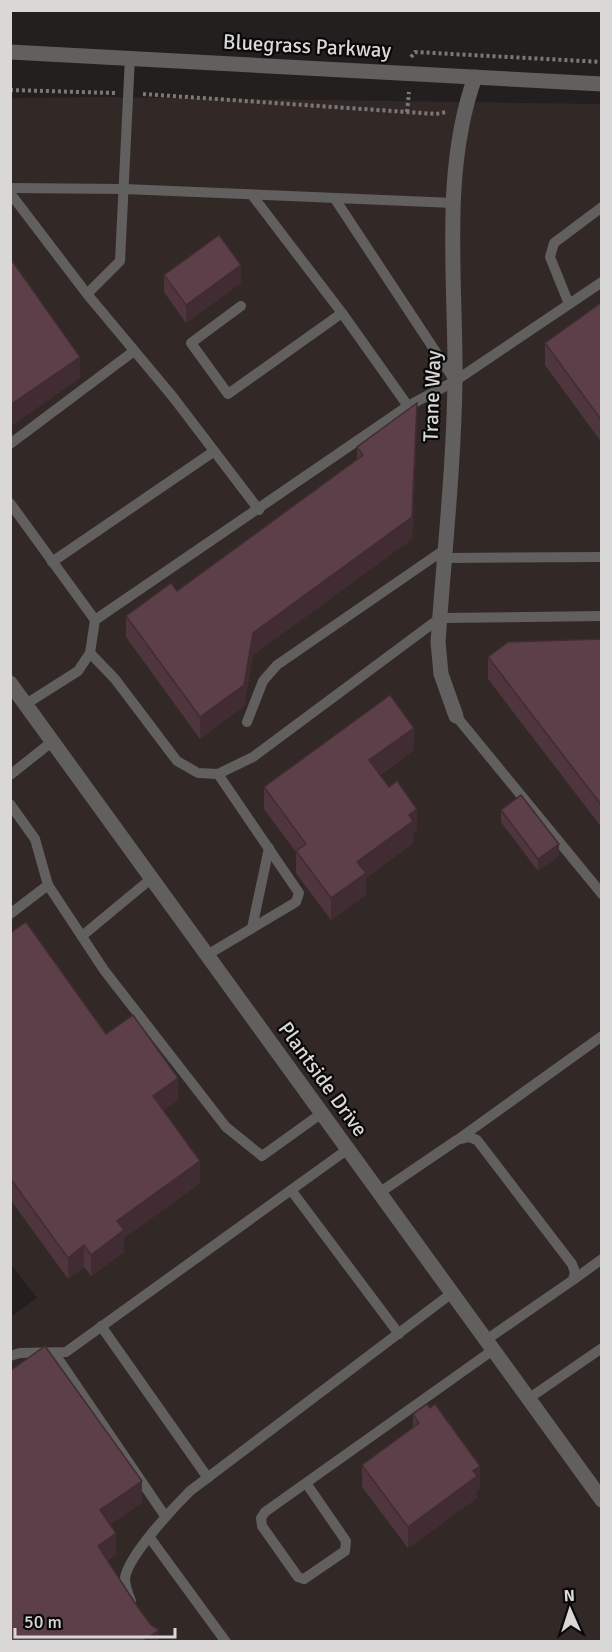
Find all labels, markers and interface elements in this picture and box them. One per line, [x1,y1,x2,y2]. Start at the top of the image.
street label: Bluegrass Parkway [222,29,392,63]
street label: Trane Way [417,350,447,442]
street label: Plantside Drive [273,1016,373,1142]
north arrow [540,1580,600,1640]
text: N [563,1586,575,1606]
scale bar [15,1601,176,1639]
text: 50 m [24,1611,62,1633]

